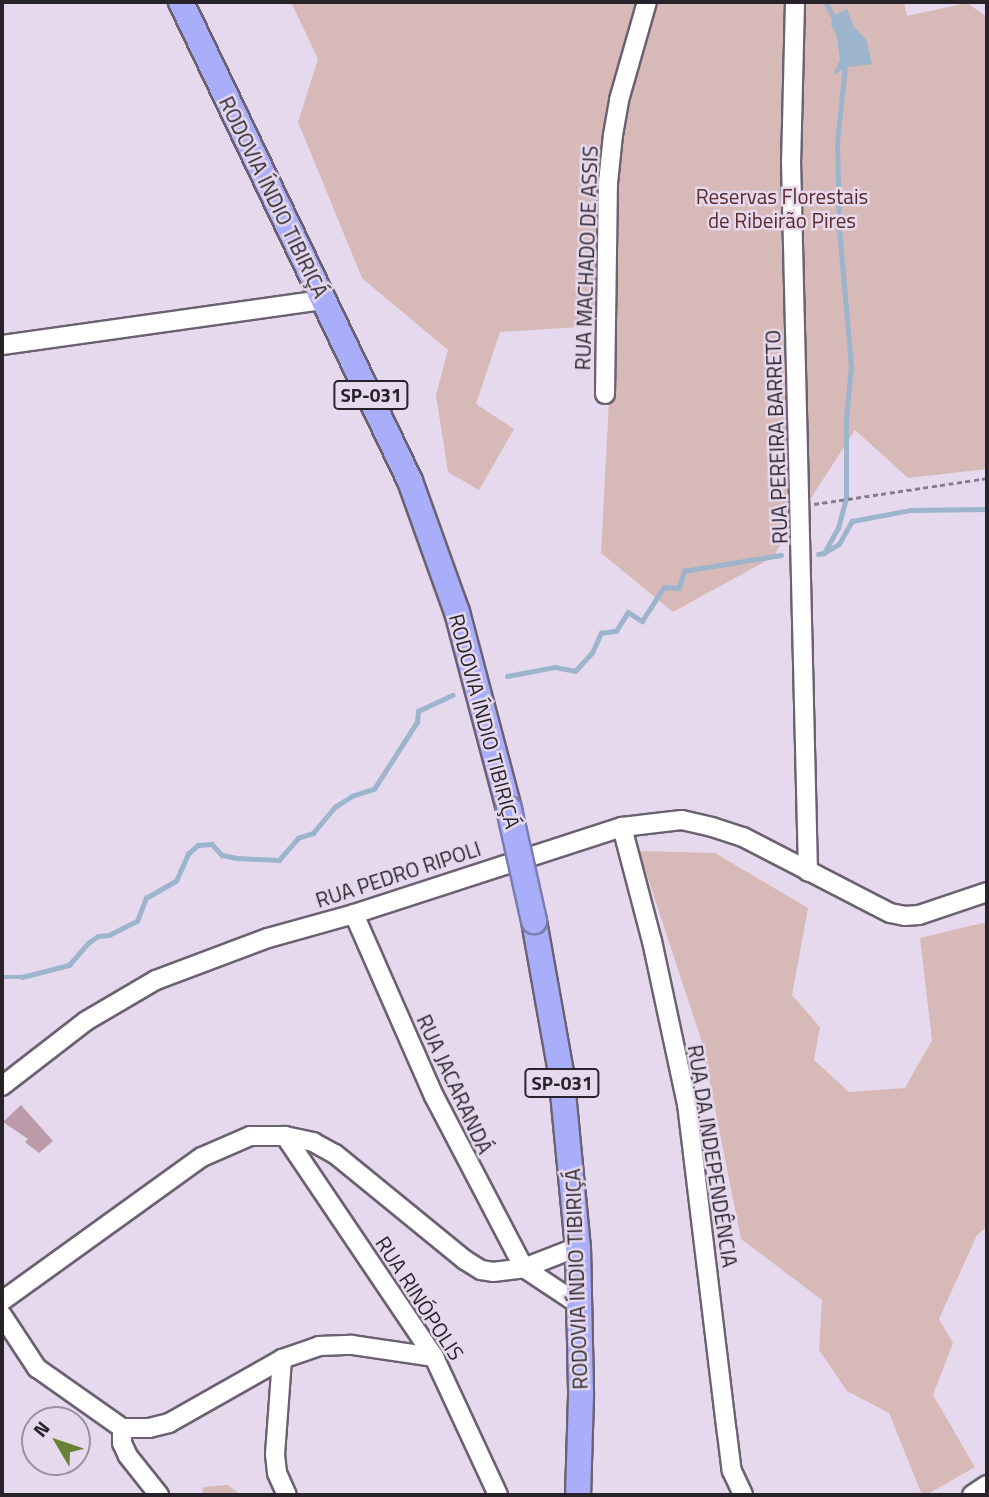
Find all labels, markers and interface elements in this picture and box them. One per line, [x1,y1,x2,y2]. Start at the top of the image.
street label: RODOVIA ÍNDIO TIBIRIÇÁ [214,92,334,302]
street label: RUA MACHADO DE ASSIS [569,145,603,371]
park label: Reservas Florestais de Ribeirão Pires [696,183,868,233]
street label: RUA PEREIRA BARRETO [760,329,792,545]
road number: SP-031 [332,380,410,410]
street label: RODOVIA ÍNDIO TIBIRIÇÁ [444,611,526,831]
street label: RUA PEDRO RIPOLI [312,835,484,913]
street label: RUA JACARANDÁ [412,1010,498,1158]
street label: RUA DA INDEPENDÊNCIA [683,1043,743,1269]
road number: SP-031 [524,1068,600,1098]
street label: RODOVIA ÍNDIO TIBIRIÇÁ [560,1168,592,1390]
street label: RUA RINÓPOLIS [371,1231,469,1365]
north arrow [21,1406,91,1476]
text: N [25,1414,56,1443]

